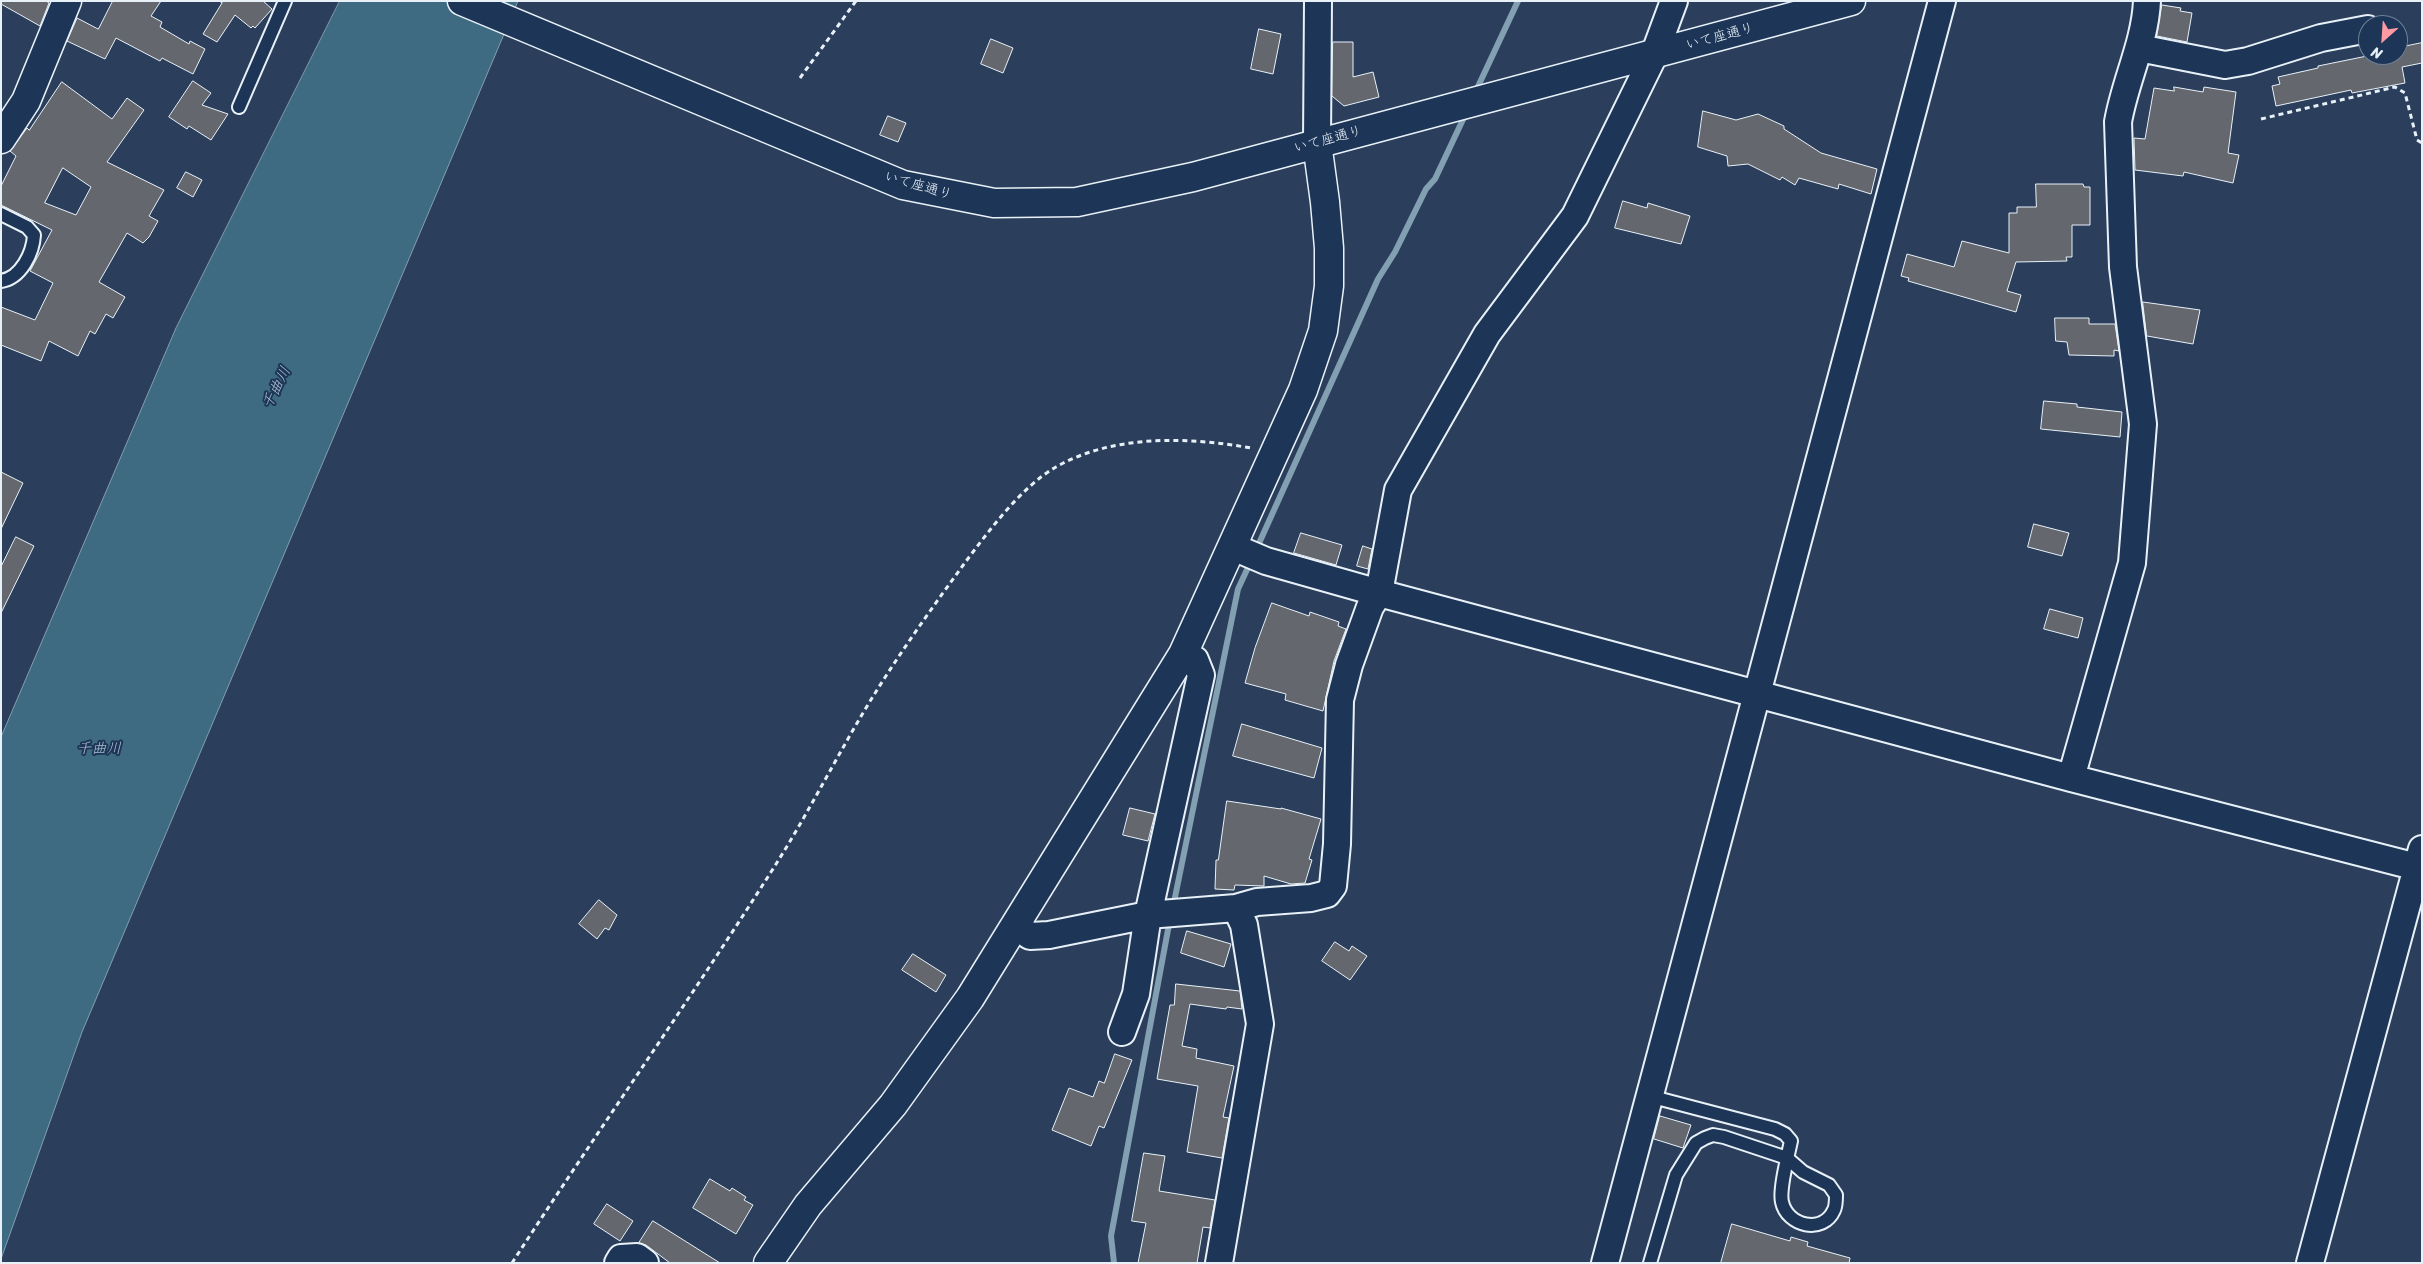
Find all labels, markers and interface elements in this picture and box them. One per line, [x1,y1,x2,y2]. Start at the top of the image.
north arrow [2358,15,2408,65]
street label: いて座通り [1684,20,1756,54]
text: N [2367,40,2386,66]
street label: いて座通り [1292,123,1364,157]
street label: いて座通り [882,168,954,204]
water label: 千曲川 [259,364,295,412]
water label: 千曲川 [77,740,121,758]

